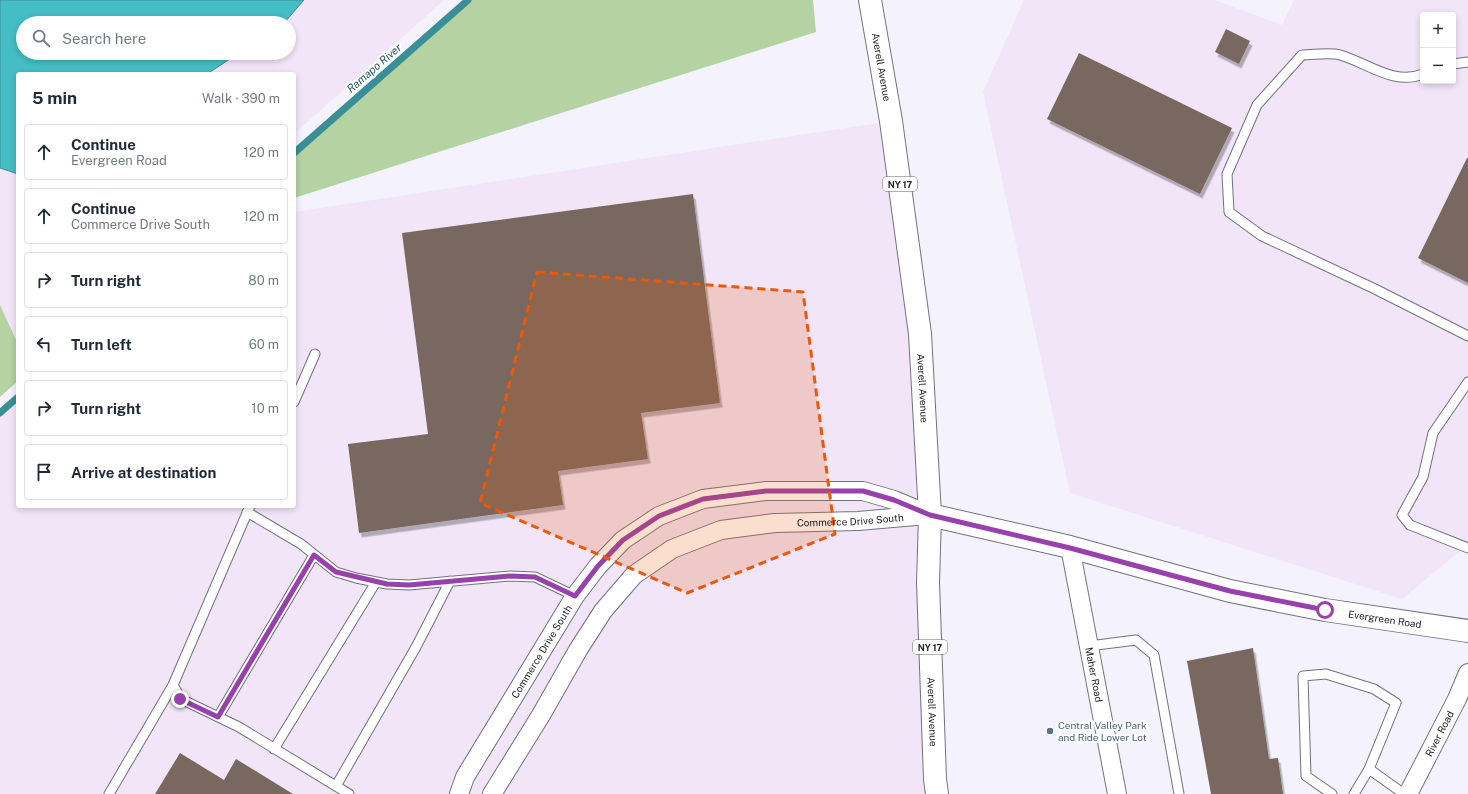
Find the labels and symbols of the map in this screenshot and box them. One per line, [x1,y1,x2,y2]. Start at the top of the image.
street label: Averell Avenue [870,32,894,103]
water label: Ramapo River [344,41,404,95]
road number: NY 17 [883,177,917,191]
street label: Averell Avenue [915,353,931,423]
street label: Commerce Drive South [797,511,904,528]
route start [1316,601,1334,619]
street label: Commerce Drive South [508,602,574,700]
street label: Evergreen Road [1348,608,1422,630]
road number: NY 17 [913,640,947,654]
street label: Maher Road [1083,646,1105,703]
street label: Averell Avenue [925,677,940,747]
route end [171,690,189,708]
street label: River Road [1422,709,1456,758]
place label: Central Valley Park and Ride Lower Lot [1058,719,1147,743]
marker: Central Valley Park and Ride Lower Lot [1045,726,1055,736]

